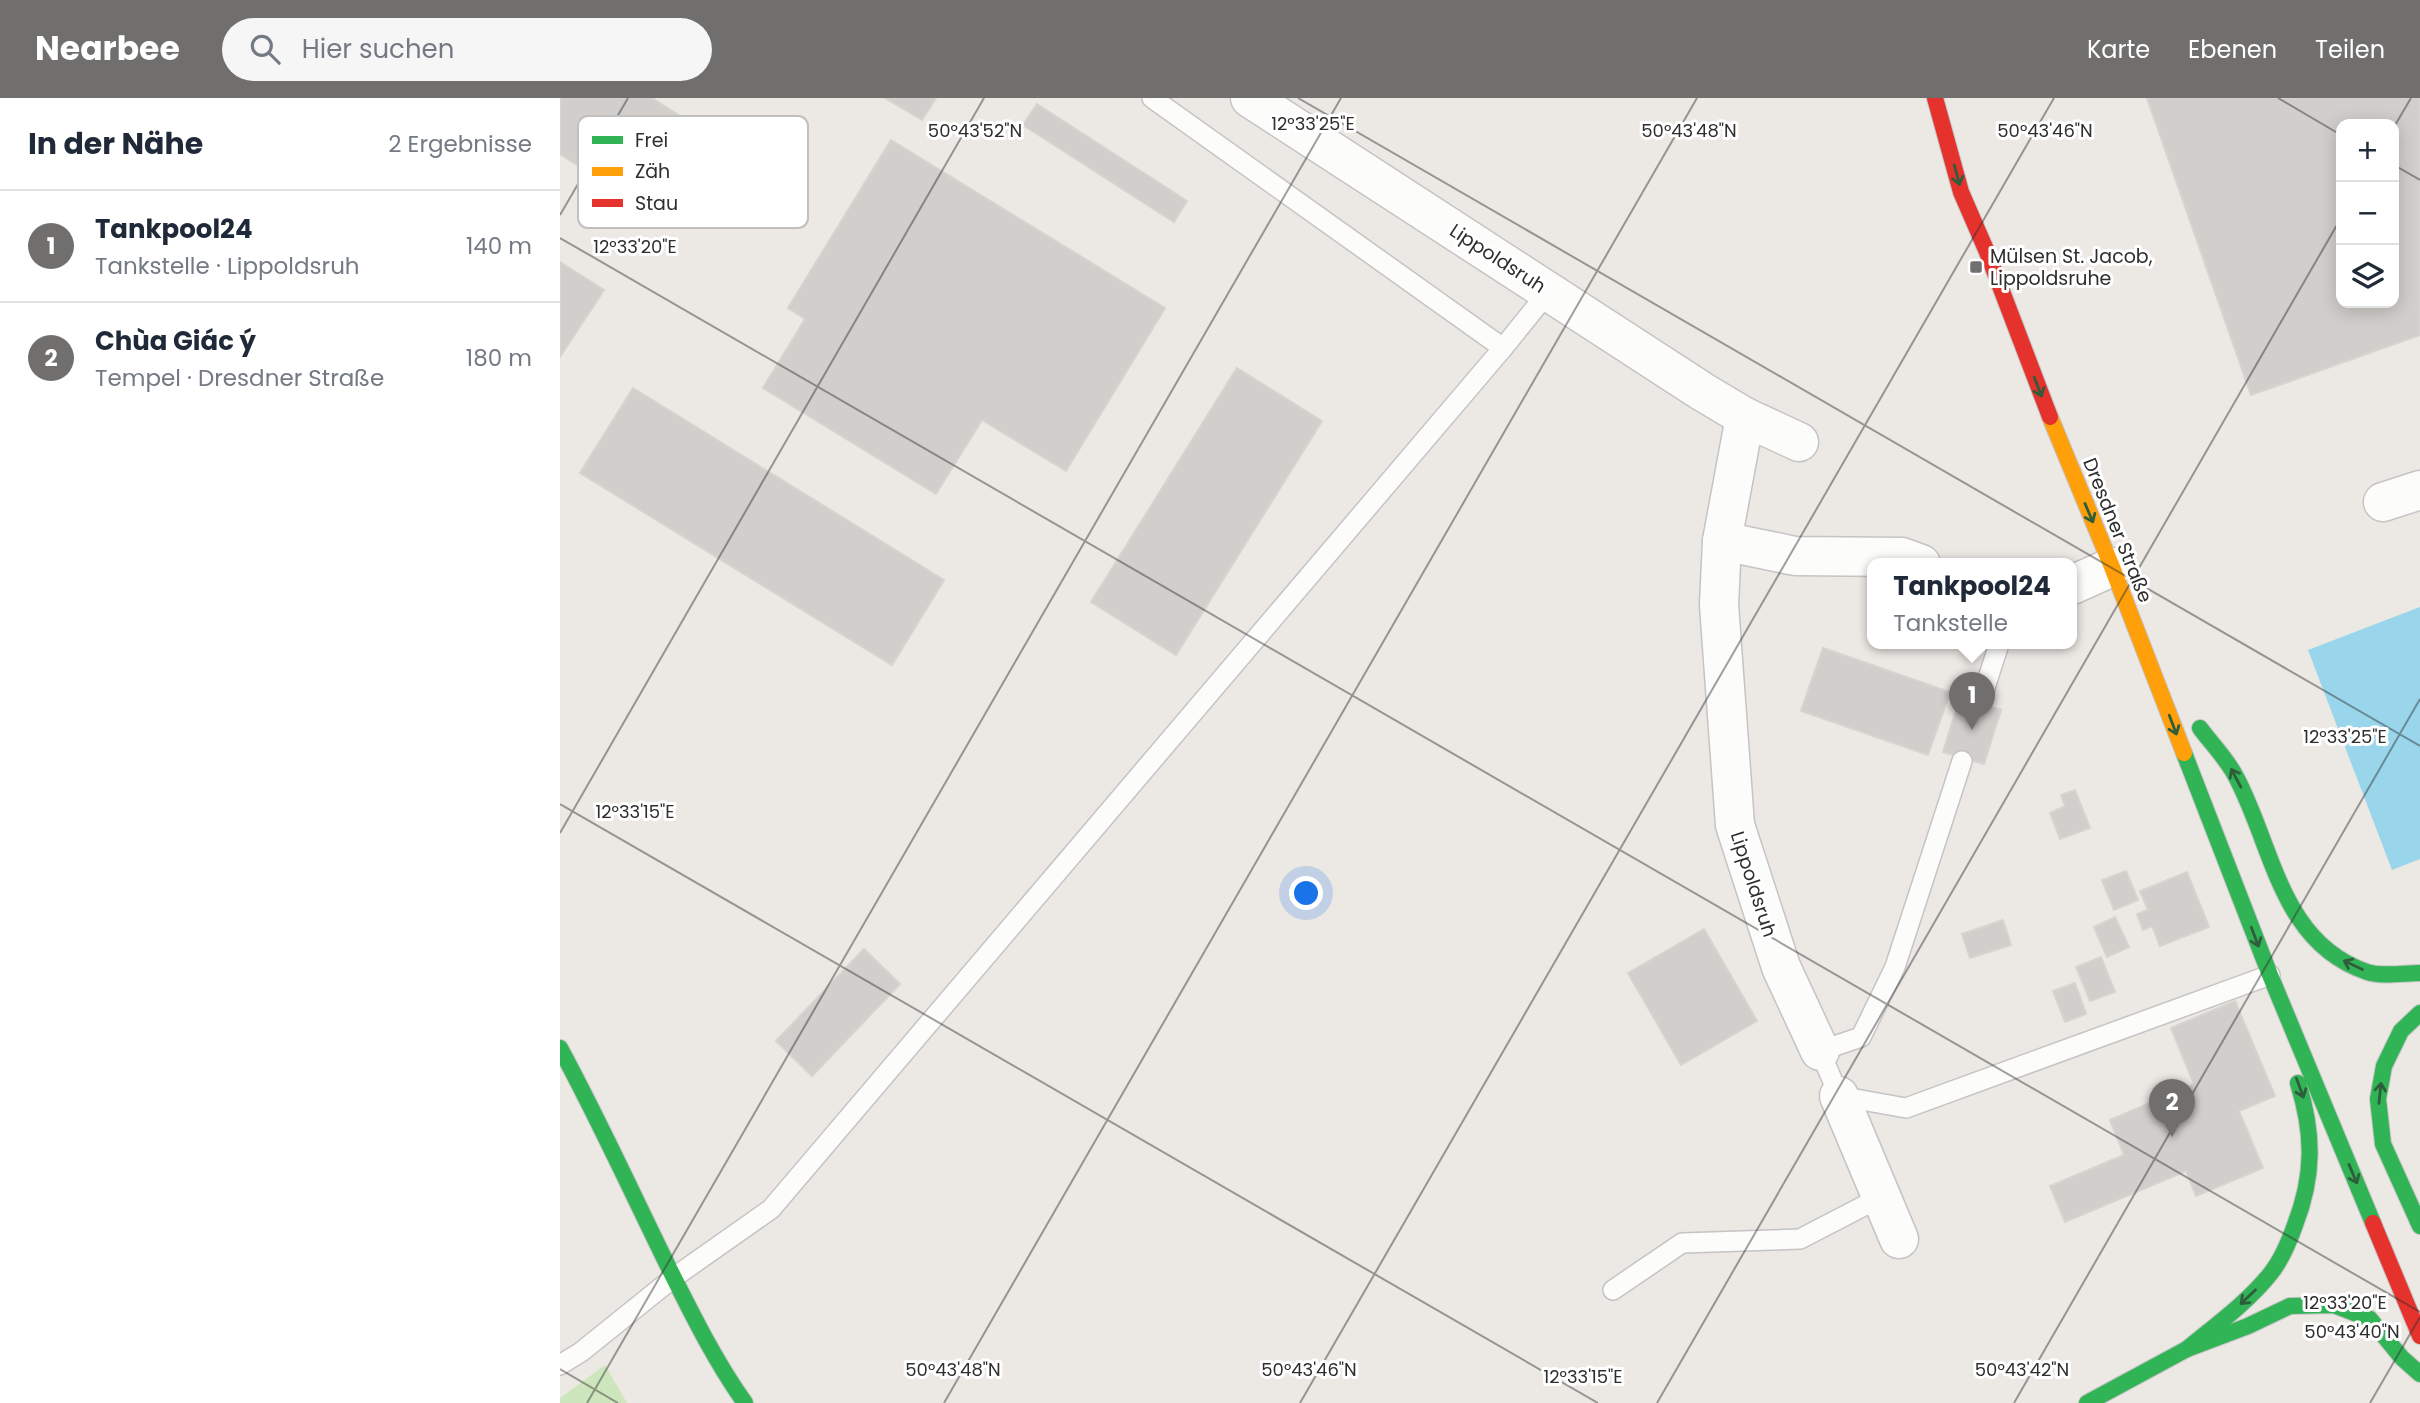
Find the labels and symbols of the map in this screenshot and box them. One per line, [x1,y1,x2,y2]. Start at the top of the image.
text: 12°33'25"E [1271,111,1355,136]
legend [578,116,808,228]
text: 50°43'52"N [928,118,1022,143]
text: 50°43'48"N [1641,118,1737,143]
text: 50°43'46"N [1997,118,2093,143]
text: Frei [635,127,668,154]
text: Zäh [635,158,670,185]
one-way arrow [1951,163,1964,186]
text: Stau [635,190,678,217]
street label: Lippoldsruh [1444,217,1551,300]
text: 12°33'20"E [593,234,677,259]
place label: Mülsen St. Jacob, Lippoldsruhe [1990,243,2153,292]
marker: Mülsen St. Jacob, Lippoldsruhe [1968,259,1984,275]
one-way arrow [2033,376,2046,398]
street label: Dresdner Straße [2076,454,2159,607]
one-way arrow [2083,502,2096,524]
pin: 1 [1949,672,1995,730]
one-way arrow [2168,713,2181,735]
text: 12°33'25"E [2303,724,2387,749]
one-way arrow [2228,768,2242,789]
text: 12°33'15"E [595,799,675,824]
street label: Lippoldsruh [1724,828,1783,940]
your location [1289,876,1323,910]
one-way arrow [2250,925,2263,947]
one-way arrow [2343,958,2365,971]
one-way arrow [2294,1076,2307,1098]
pin: 2 [2149,1079,2195,1137]
one-way arrow [2374,1082,2387,1104]
one-way arrow [2347,1163,2360,1184]
one-way arrow [2240,1288,2257,1305]
text: 12°33'20"E [2303,1290,2387,1315]
text: 50°43'40"N [2304,1319,2400,1344]
text: 50°43'48"N [905,1357,1001,1382]
text: 50°43'46"N [1261,1357,1357,1382]
text: 50°43'42"N [1975,1357,2069,1382]
text: 12°33'15"E [1543,1364,1623,1389]

